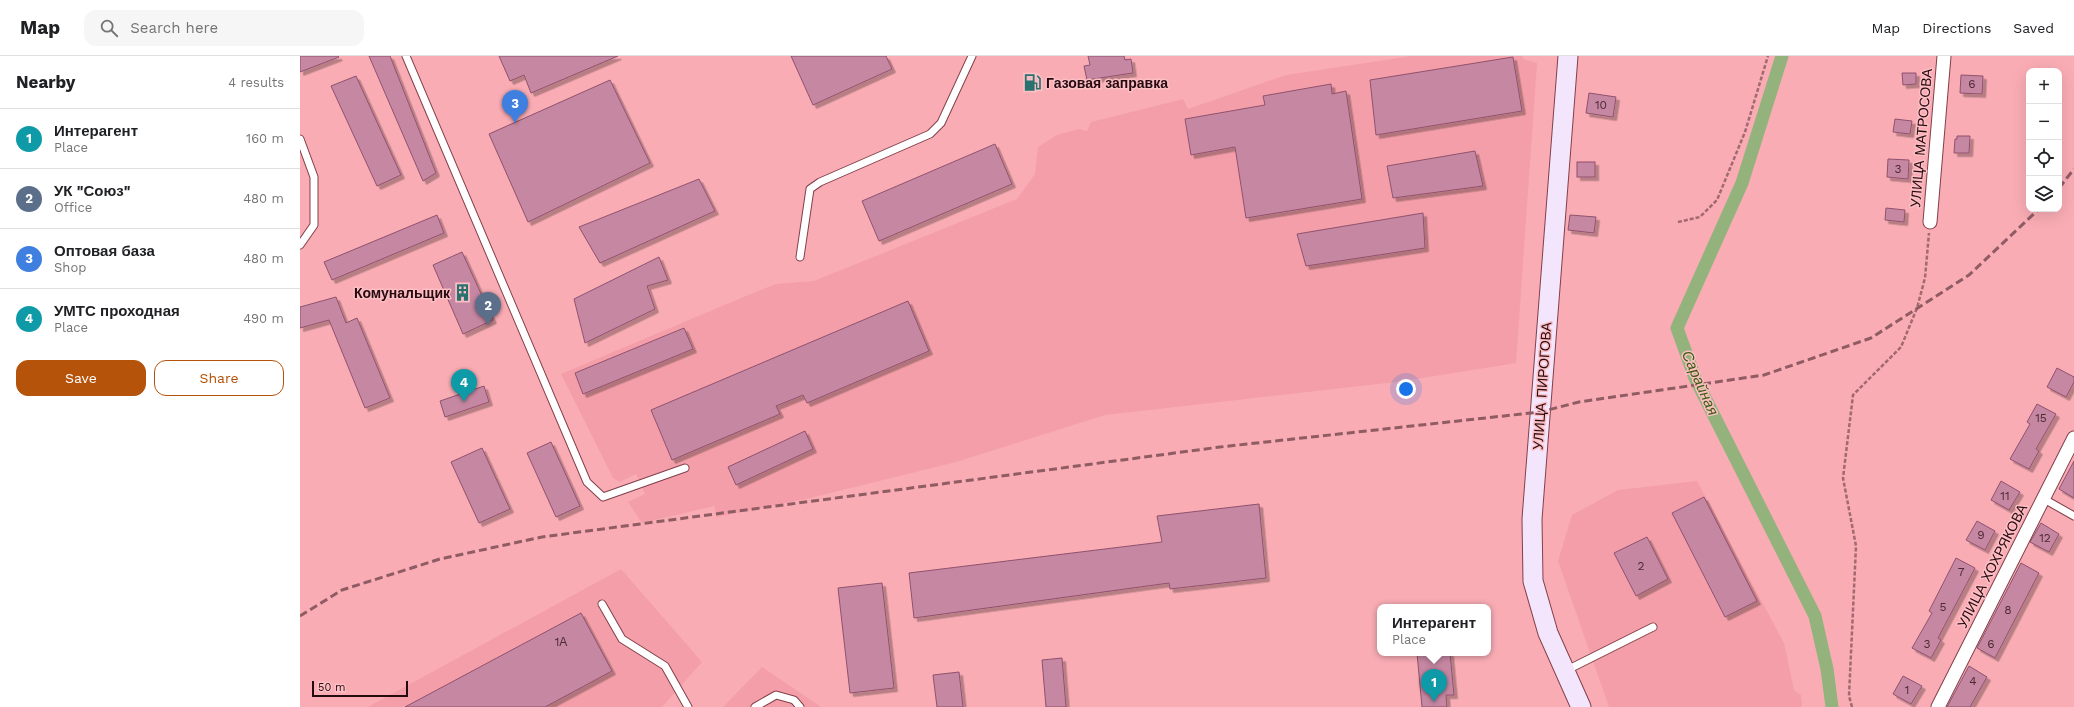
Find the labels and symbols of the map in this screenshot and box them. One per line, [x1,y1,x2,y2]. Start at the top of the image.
street label: УЛИЦА МАТРОСОВА [1907,67,1935,208]
fuel station icon: Газовая заправка [1023,73,1043,93]
place label: Газовая заправка [1046,75,1168,91]
house number: 6 [1968,77,1976,91]
pin: 3 [502,90,528,123]
house number: 10 [1595,98,1607,112]
house number: 3 [1895,162,1902,176]
building icon: Комунальщик [453,283,473,303]
place label: Комунальщик [354,285,451,301]
pin: 2 [475,292,501,325]
street label: УЛИЦА ПИРОГОВА [1530,321,1554,450]
water label: Сарайная [1678,348,1722,418]
pin: 4 [451,369,477,402]
your location [1396,379,1416,399]
house number: 15 [2035,411,2047,425]
house number: 11 [2000,489,2010,503]
street label: УЛИЦА ХОХРЯКОВА [1954,501,2030,631]
house number: 9 [1977,528,1985,542]
house number: 12 [2039,531,2051,545]
house number: 2 [1638,559,1645,573]
house number: 7 [1958,565,1965,579]
house number: 5 [1940,600,1947,614]
house number: 8 [2004,603,2012,617]
house number: 1А [555,635,567,649]
house number: 3 [1924,637,1931,651]
house number: 6 [1987,637,1995,651]
pin: 1 [1421,669,1447,702]
house number: 4 [1969,674,1977,688]
scale bar [312,679,408,698]
house number: 1 [1905,683,1909,697]

